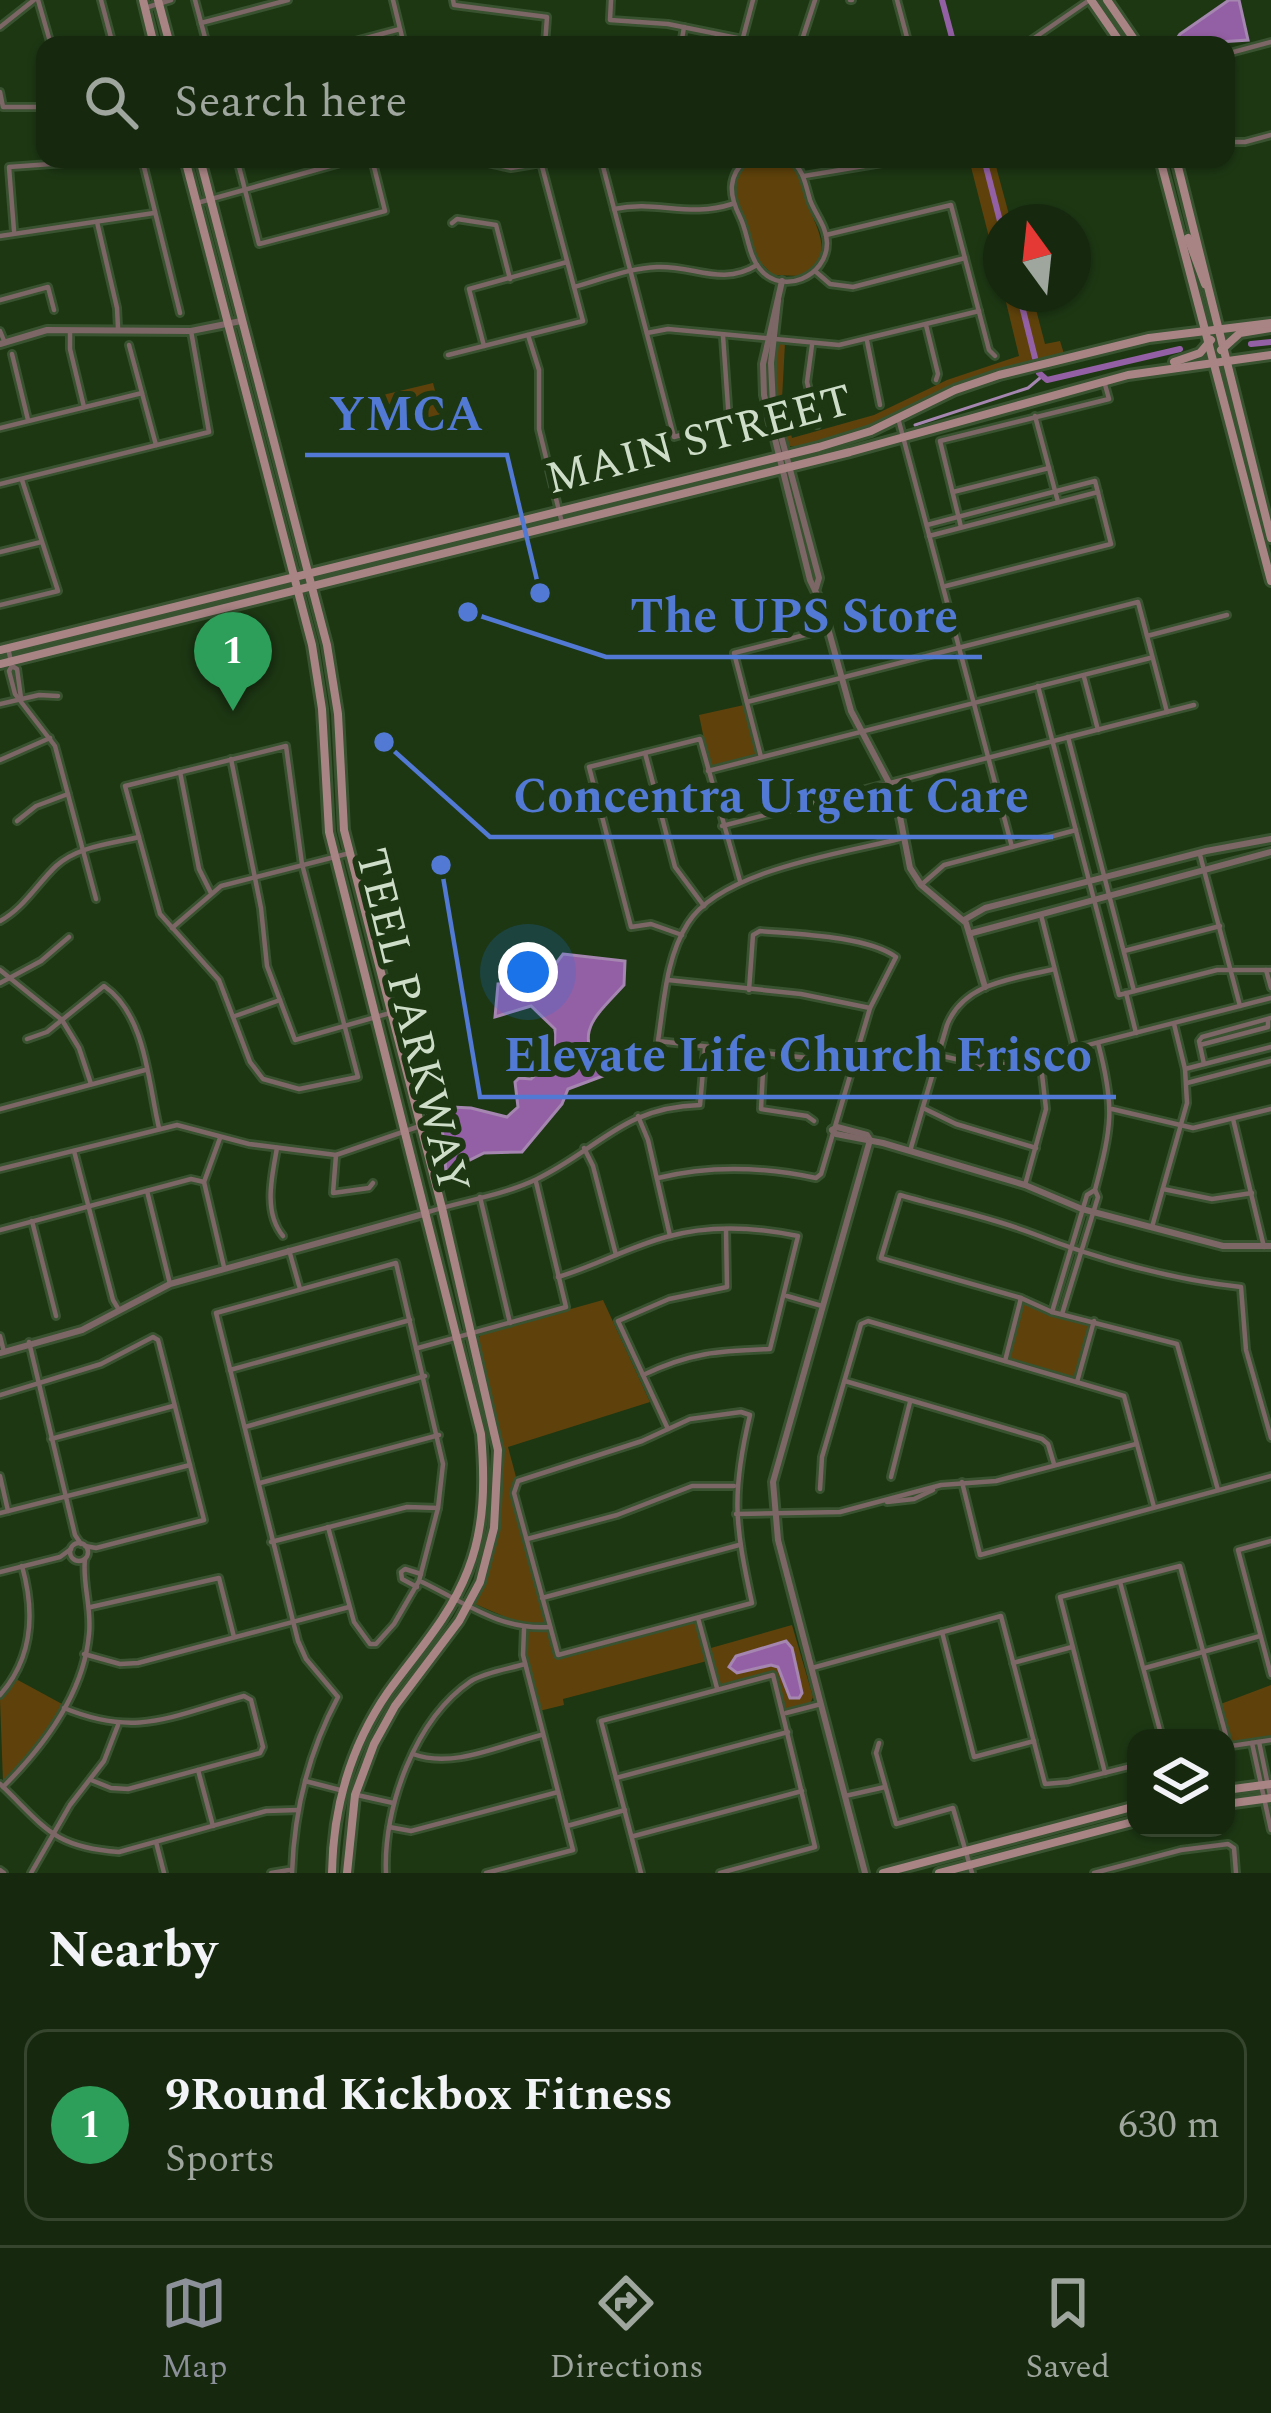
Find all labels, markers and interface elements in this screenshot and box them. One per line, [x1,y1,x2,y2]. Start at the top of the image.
search box [36,36,1235,168]
text: Search here [174,68,407,137]
icon: search [78,69,144,135]
north arrow [983,204,1091,312]
street label: MAIN STREET [538,366,860,514]
callout: YMCA [305,371,507,455]
text: YMCA [329,379,483,452]
callout: The UPS Store [606,573,982,657]
text: The UPS Store [630,581,958,654]
pin: 1 [194,612,272,711]
callout: Concentra Urgent Care [490,753,1053,837]
text: Concentra Urgent Care [513,761,1029,834]
street label: TEEL PARKWAY [336,841,488,1201]
your location [498,942,558,1002]
callout: Elevate Life Church Frisco [480,1013,1116,1097]
text: Elevate Life Church Frisco [504,1020,1092,1093]
map controls [1127,1729,1235,1837]
button: layers [1127,1729,1235,1837]
text: Nearby [48,1912,217,1990]
text: 9Round Kickbox Fitness [165,2061,673,2130]
text: 1 [79,2096,101,2155]
text: 630 m [1118,2096,1220,2155]
text: Sports [165,2130,275,2189]
tab: Map [161,2270,227,2392]
tab: Directions [549,2270,703,2392]
tab: Saved [1025,2270,1110,2392]

